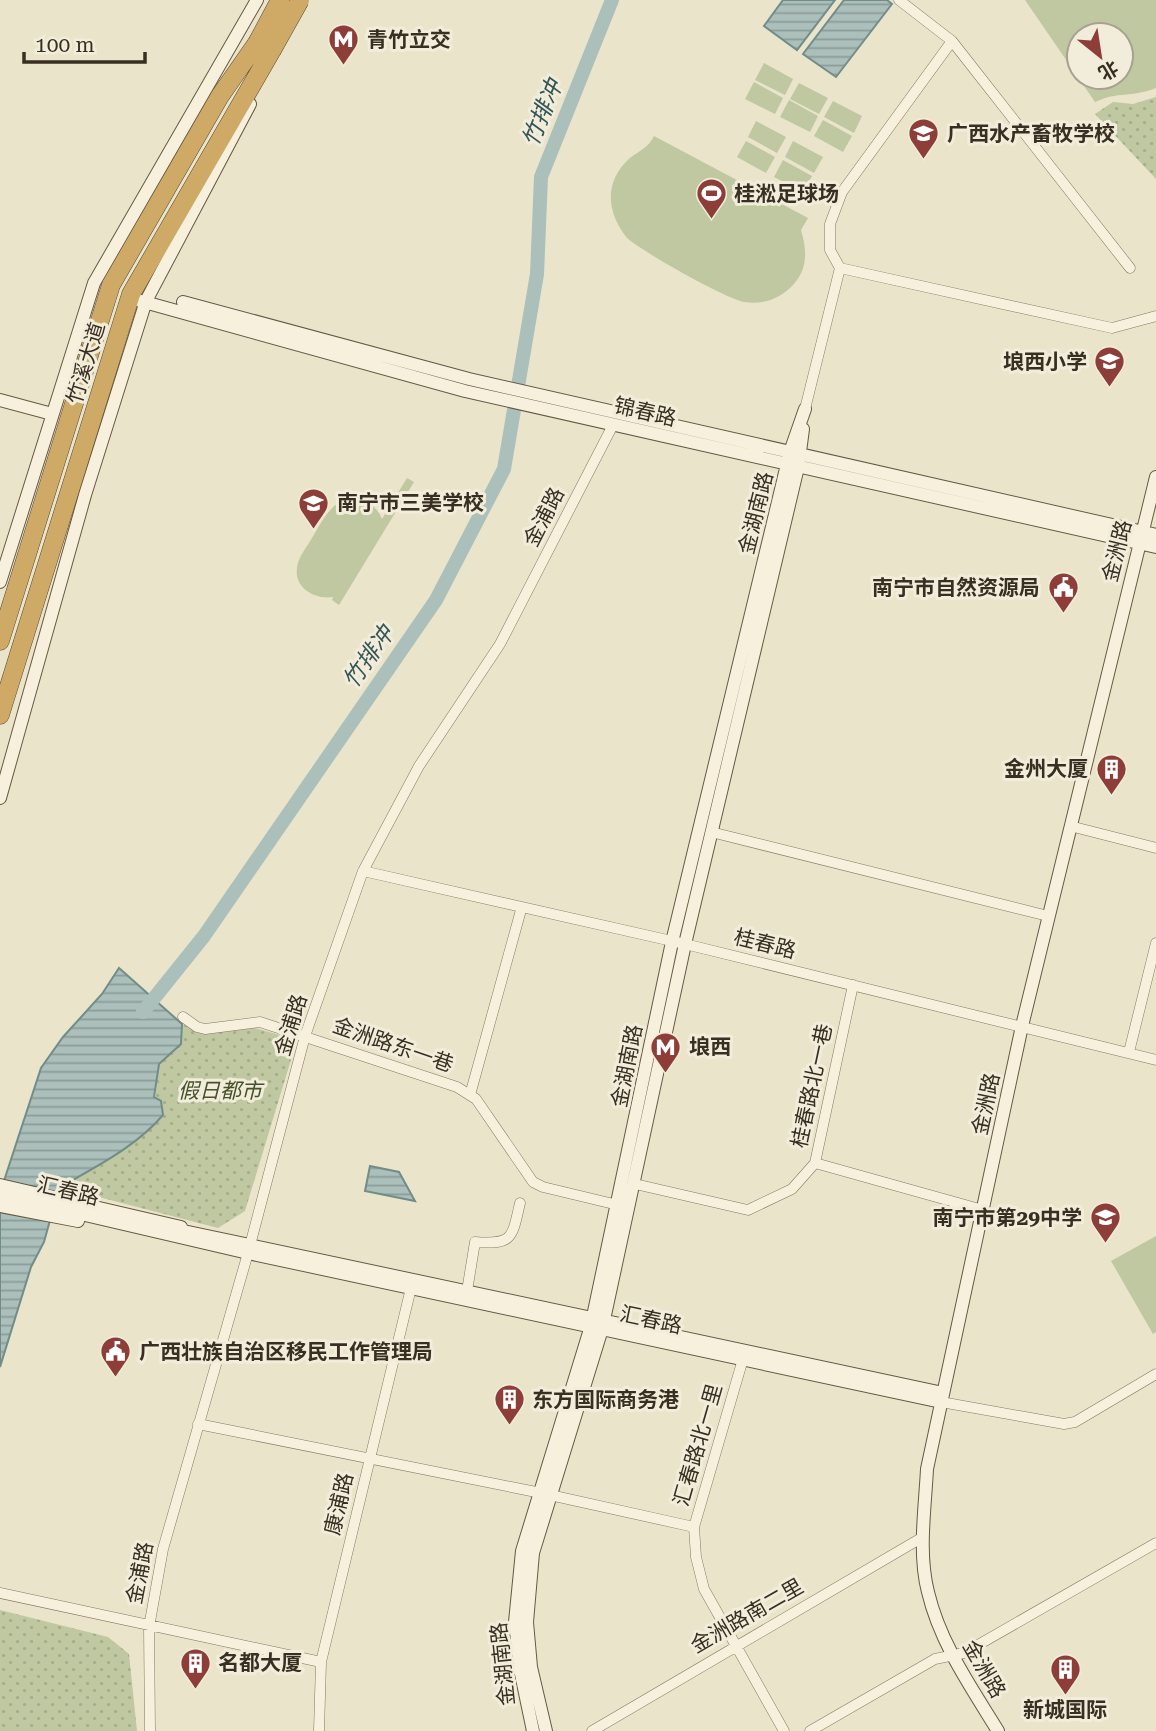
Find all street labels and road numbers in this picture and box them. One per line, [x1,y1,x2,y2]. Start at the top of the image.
street label: 竹溪大道 [62,319,110,407]
street label: 锦春路 [612,393,678,431]
street label: 金湖南路 [734,469,778,557]
street label: 金浦路 [519,483,569,551]
street label: 金洲路 [1098,518,1136,584]
street label: 桂春路 [732,925,798,963]
street label: 金浦路 [270,991,312,1059]
street label: 金洲路东一巷 [330,1013,456,1077]
street label: 金湖南路 [607,1022,647,1110]
street label: 桂春路北一巷 [787,1022,837,1150]
street label: 金洲路 [968,1071,1004,1137]
street label: 汇春路 [35,1172,101,1210]
street label: 汇春路 [618,1302,684,1338]
street label: 汇春路北一里 [669,1381,727,1509]
street label: 康浦路 [320,1471,358,1537]
street label: 金浦路 [122,1540,158,1606]
street label: 金洲路南二里 [686,1574,808,1658]
street label: 金湖南路 [487,1621,519,1707]
street label: 金洲路 [958,1636,1010,1702]

